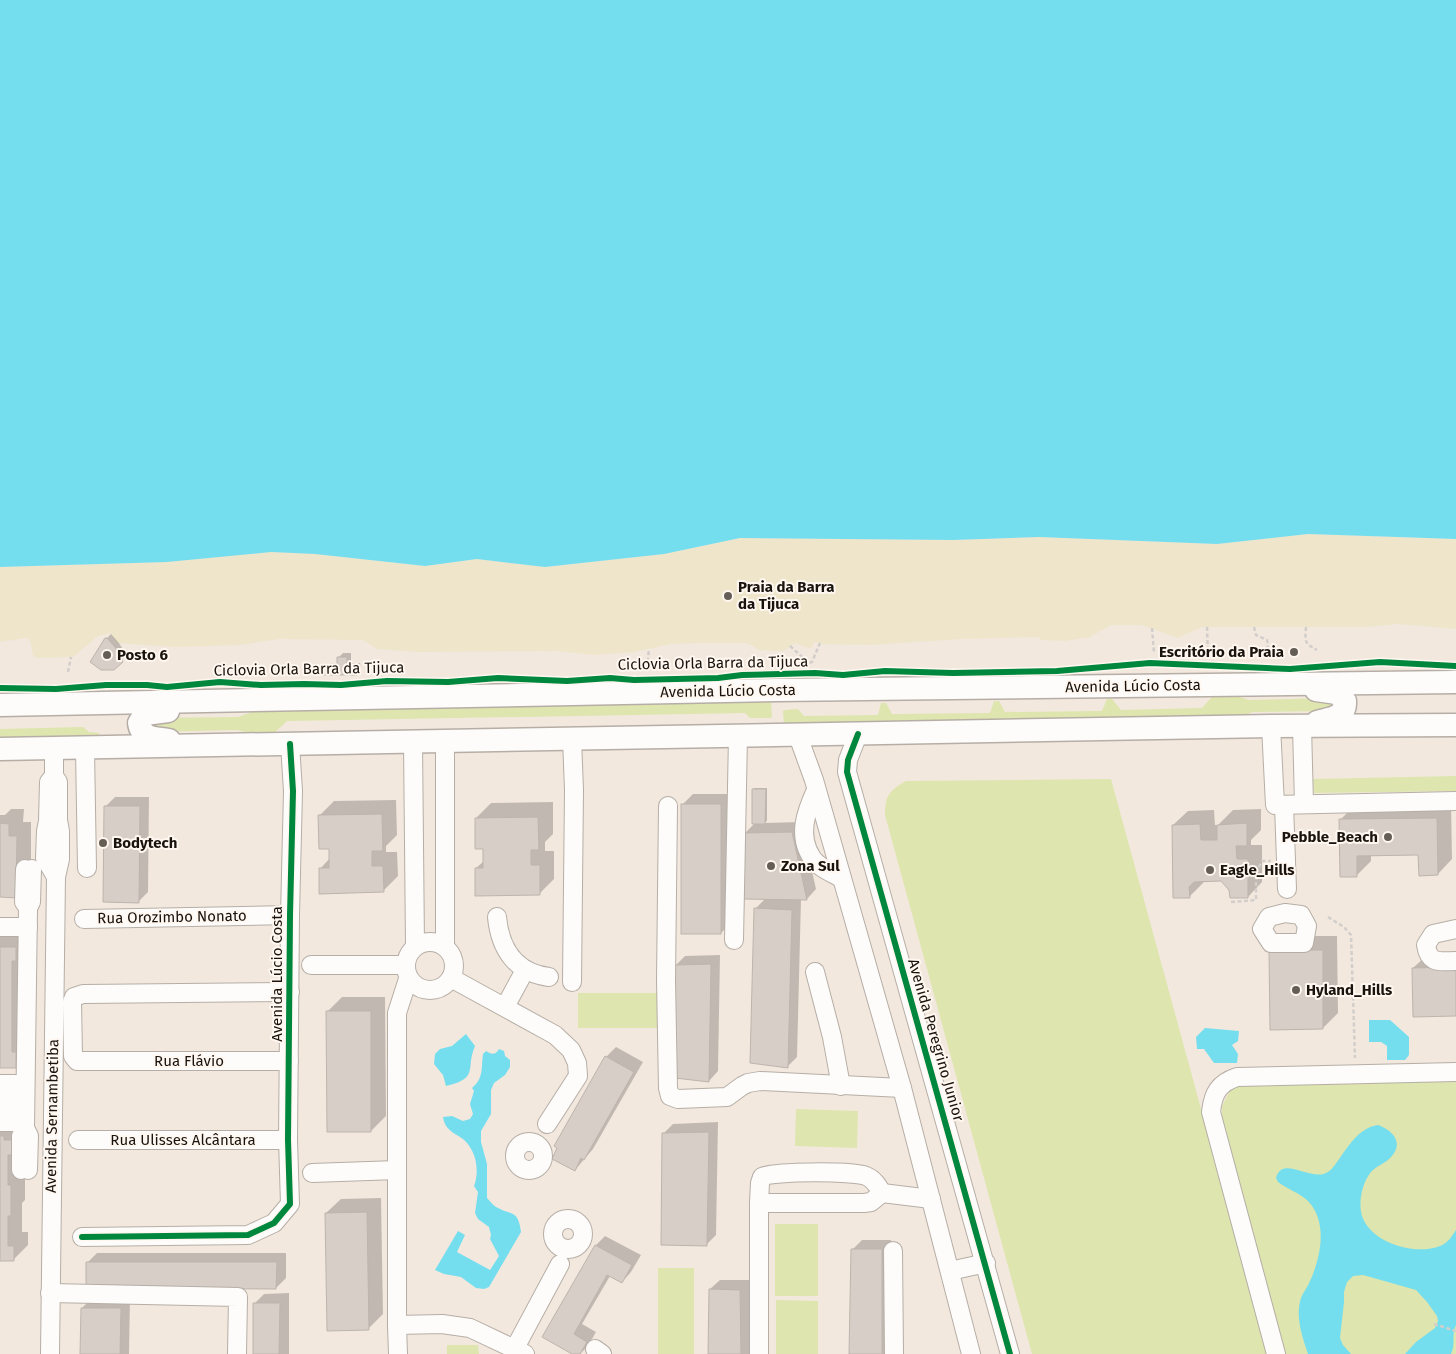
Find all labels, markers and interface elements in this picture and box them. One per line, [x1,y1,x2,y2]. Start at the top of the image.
place label: Praia da Barra da Tijuca [738,578,834,613]
marker: Praia da Barra da Tijuca [722,590,734,602]
place label: Escritório da Praia [1159,643,1284,661]
place label: Posto 6 [117,646,168,664]
marker: Escritório da Praia [1288,646,1300,658]
marker: Posto 6 [101,649,113,661]
street label: Ciclovia Orla Barra da Tijuca [617,652,809,674]
street label: Ciclovia Orla Barra da Tijuca [213,658,405,680]
street label: Avenida Lúcio Costa [1065,676,1201,696]
street label: Avenida Lúcio Costa [660,681,796,701]
place label: Pebble_Beach [1282,828,1378,846]
marker: Pebble_Beach [1382,831,1394,843]
place label: Bodytech [113,834,177,852]
marker: Bodytech [97,837,109,849]
place label: Zona Sul [781,857,840,875]
marker: Zona Sul [765,860,777,872]
place label: Eagle_Hills [1220,861,1295,879]
marker: Eagle_Hills [1204,864,1216,876]
street label: Avenida Lúcio Costa [268,906,286,1042]
street label: Rua Orozimbo Nonato [97,907,247,927]
street label: Avenida Peregrino Junior [904,957,968,1124]
place label: Hyland_Hills [1306,981,1392,999]
marker: Hyland_Hills [1290,984,1302,996]
street label: Avenida Sernambetiba [42,1039,62,1193]
street label: Rua Flávio [154,1052,224,1070]
street label: Rua Ulisses Alcântara [110,1131,256,1149]

